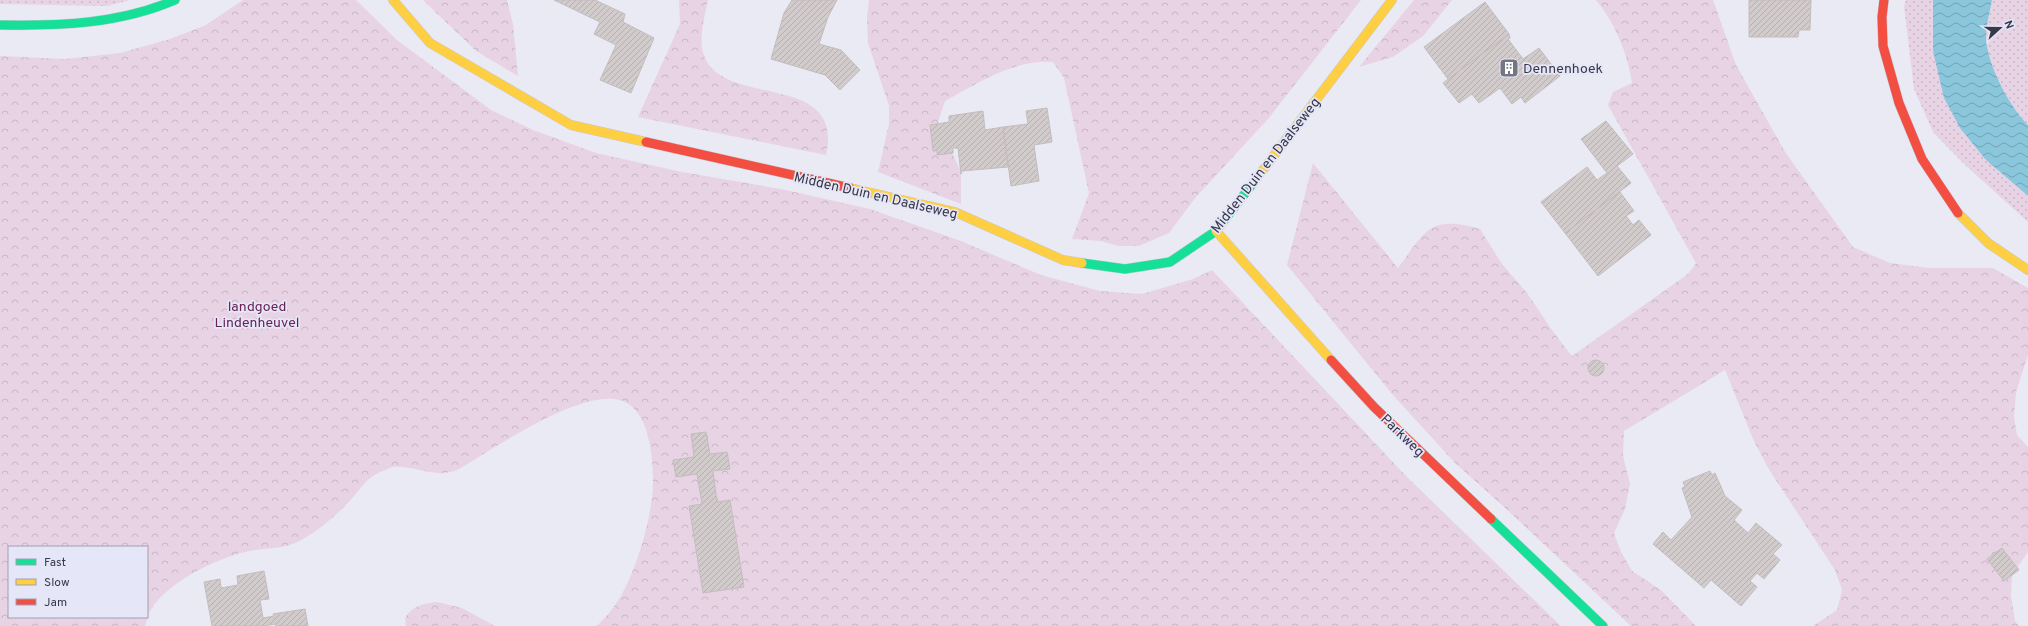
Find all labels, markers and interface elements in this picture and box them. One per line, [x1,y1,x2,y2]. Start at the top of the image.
north arrow [1980,8,2020,48]
text: N [2000,19,2016,31]
building icon: Dennenhoek [1498,57,1520,79]
place label: Dennenhoek [1523,61,1603,78]
street label: Midden Duin en Daalseweg [1208,95,1324,237]
street label: Midden Duin en Daalseweg [792,169,959,224]
park label: landgoed Lindenheuvel [215,299,299,332]
street label: Parkweg [1377,411,1427,461]
legend [8,546,148,618]
text: Fast [44,555,66,571]
text: Slow [44,575,70,591]
text: Jam [44,595,67,611]

